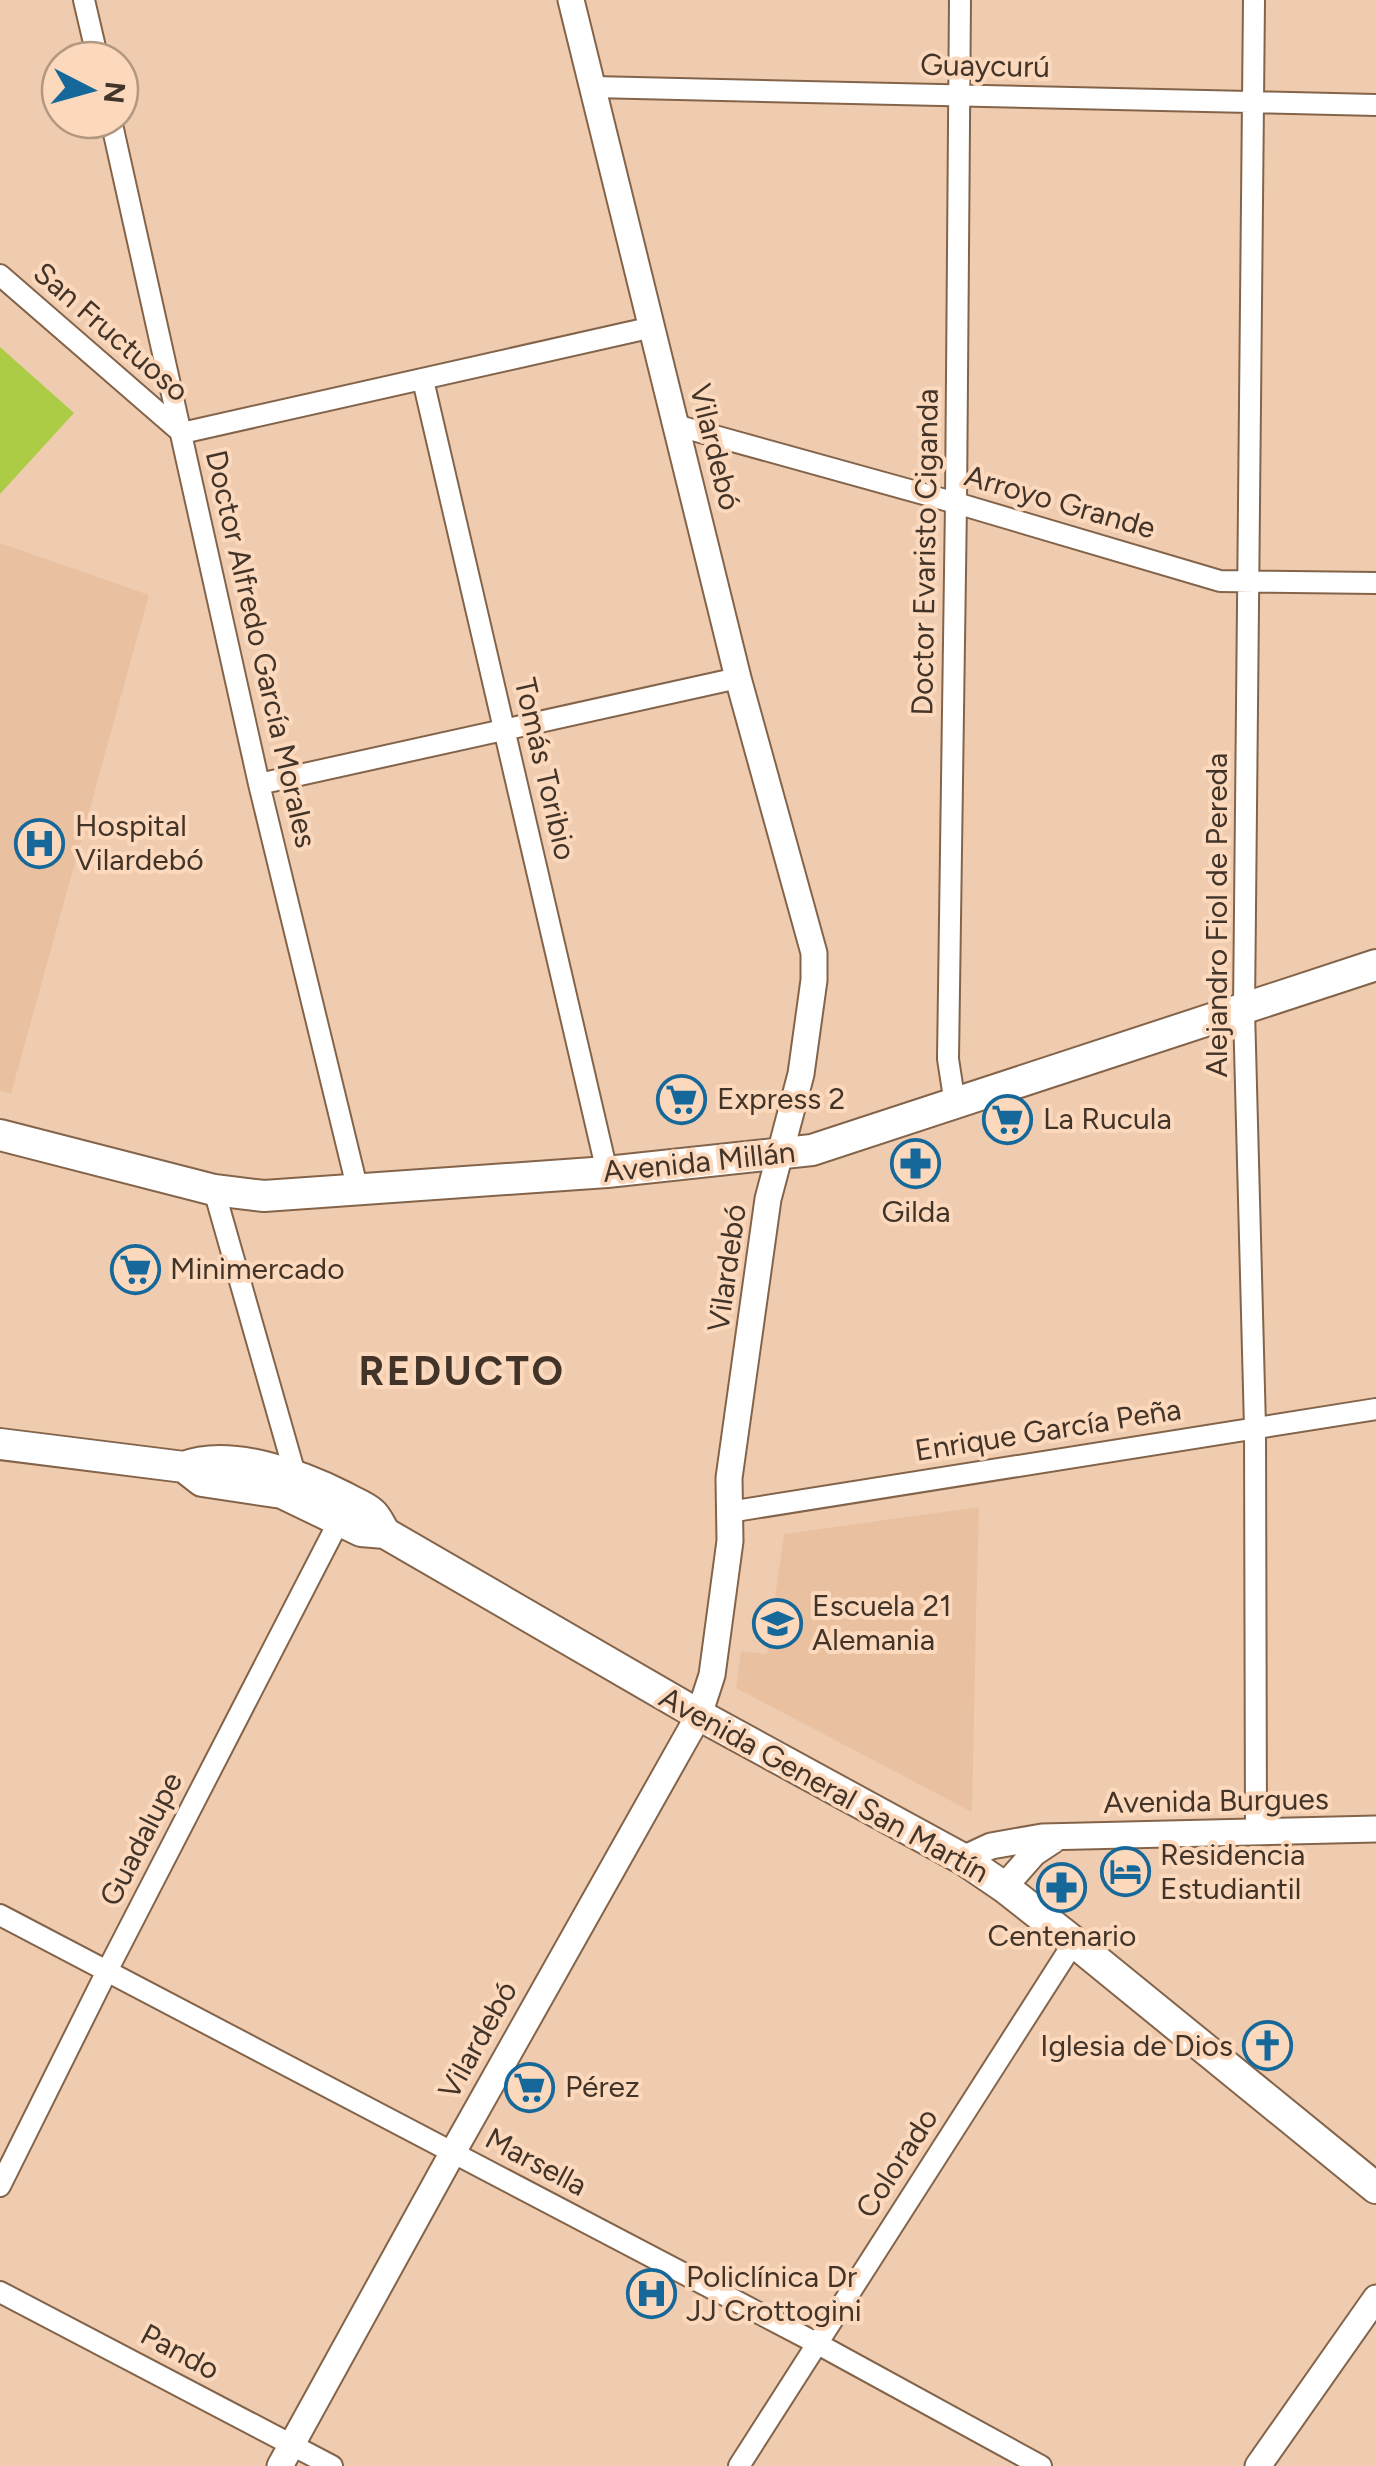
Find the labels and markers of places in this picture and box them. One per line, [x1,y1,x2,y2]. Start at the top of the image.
place label: Hospital Vilardebó [75,807,204,878]
hospital icon: Hospital Vilardebó [14,817,66,869]
supermarket icon: Express 2 [656,1073,708,1125]
place label: Express 2 [717,1080,845,1117]
supermarket icon: La Rucula [982,1093,1034,1145]
place label: La Rucula [1043,1100,1172,1137]
pharmacy icon: Gilda [890,1137,942,1189]
place label: Gilda [881,1193,951,1230]
supermarket icon: Minimercado [109,1243,161,1295]
place label: Minimercado [170,1250,345,1287]
place label: Escuela 21 Alemania [812,1587,952,1658]
school or university icon: Escuela 21 Alemania [751,1597,803,1649]
place label: Residencia Estudiantil [1160,1836,1305,1907]
hotel icon: Residencia Estudiantil [1099,1846,1151,1898]
pharmacy icon: Centenario [1036,1861,1088,1913]
place label: Centenario [988,1917,1136,1954]
church icon: Iglesia de Dios [1242,2020,1294,2072]
place label: Iglesia de Dios [1040,2027,1233,2064]
supermarket icon: Pérez [504,2061,556,2113]
place label: Pérez [565,2068,640,2105]
place label: Policlínica Dr JJ Crottogini [686,2258,862,2329]
hospital icon: Policlínica Dr JJ Crottogini [625,2268,677,2320]

